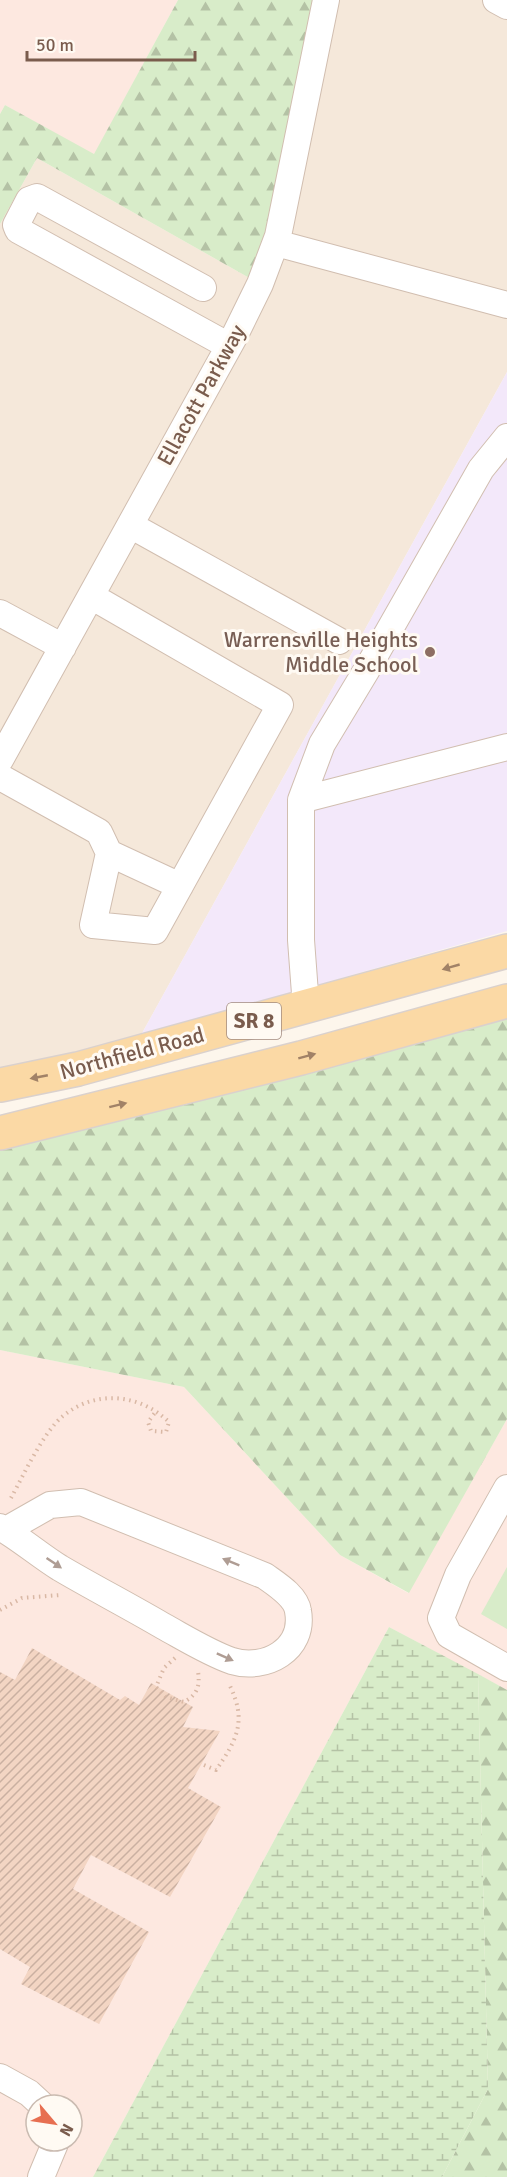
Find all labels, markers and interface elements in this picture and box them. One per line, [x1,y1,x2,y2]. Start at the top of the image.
scale bar [27,24,195,62]
text: 50 m [36,34,74,56]
street label: Ellacott Parkway [151,319,251,470]
place label: Warrensville Heights Middle School [224,626,418,678]
marker: Warrensville Heights Middle School [423,645,437,659]
one-way arrow [442,962,460,972]
road number: SR 8 [227,1003,281,1039]
street label: Northfield Road [57,1021,207,1085]
one-way arrow [298,1051,316,1061]
one-way arrow [30,1073,49,1082]
one-way arrow [109,1099,127,1109]
one-way arrow [46,1557,62,1568]
one-way arrow [222,1557,240,1566]
one-way arrow [216,1652,234,1662]
north arrow [24,2093,84,2153]
text: N [55,2120,78,2140]

